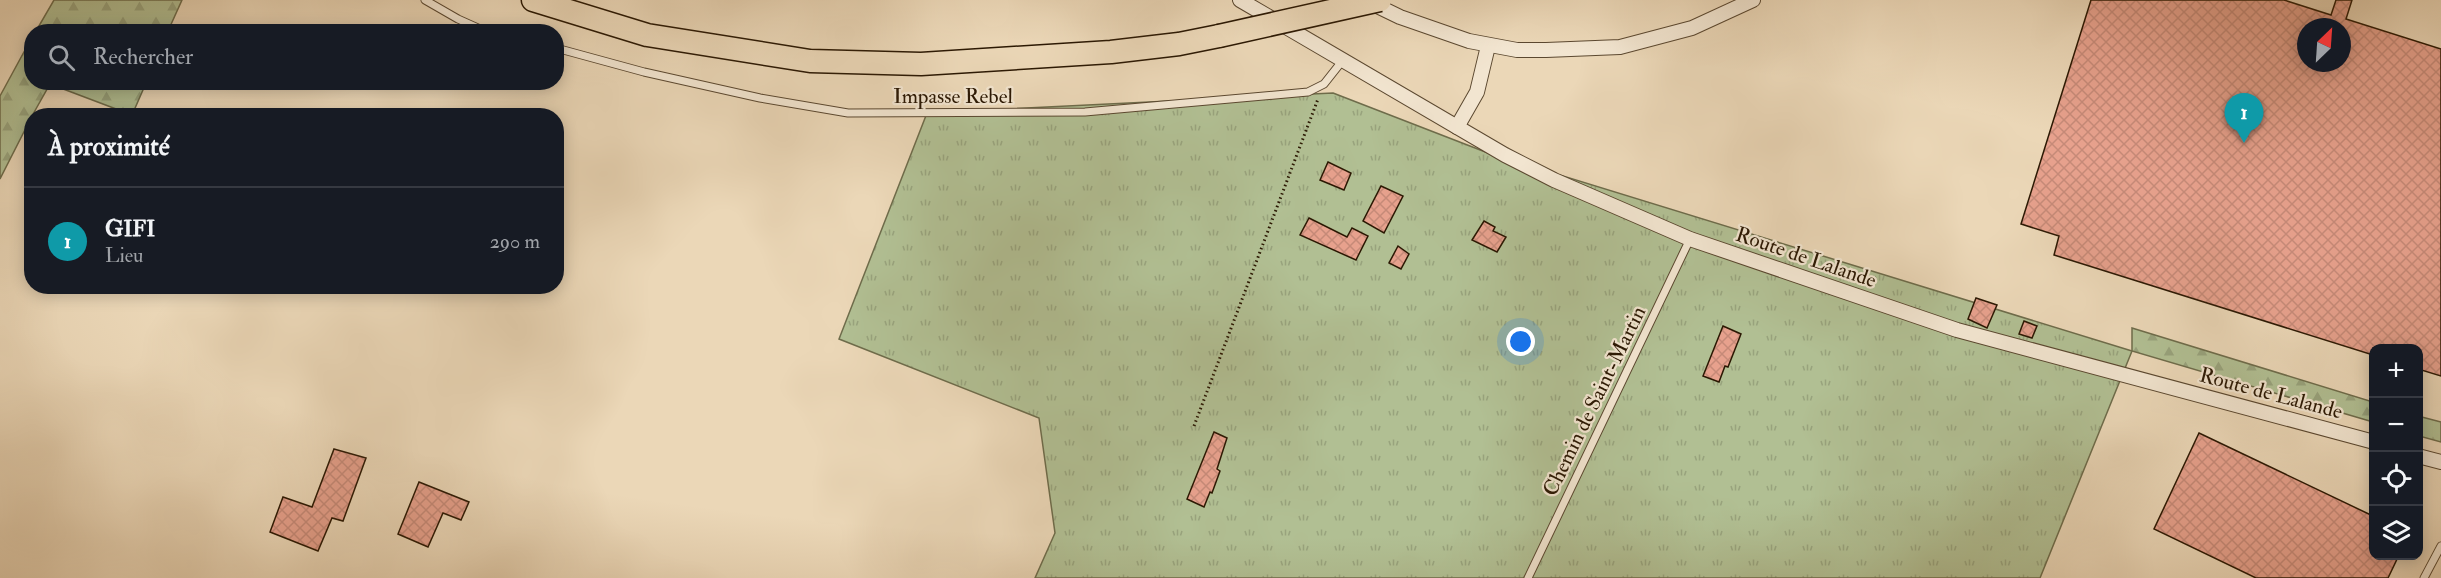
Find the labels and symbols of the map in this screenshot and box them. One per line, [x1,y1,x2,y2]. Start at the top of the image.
north arrow [2297,18,2351,72]
street label: Impasse Rebel [893,83,1013,110]
pin: 1 [2224,94,2264,143]
street label: Route de Lalande [1732,221,1880,294]
street label: Chemin de Saint-Martin [1537,302,1652,501]
your location [1506,327,1535,356]
street label: Route de Lalande [2196,361,2346,426]

